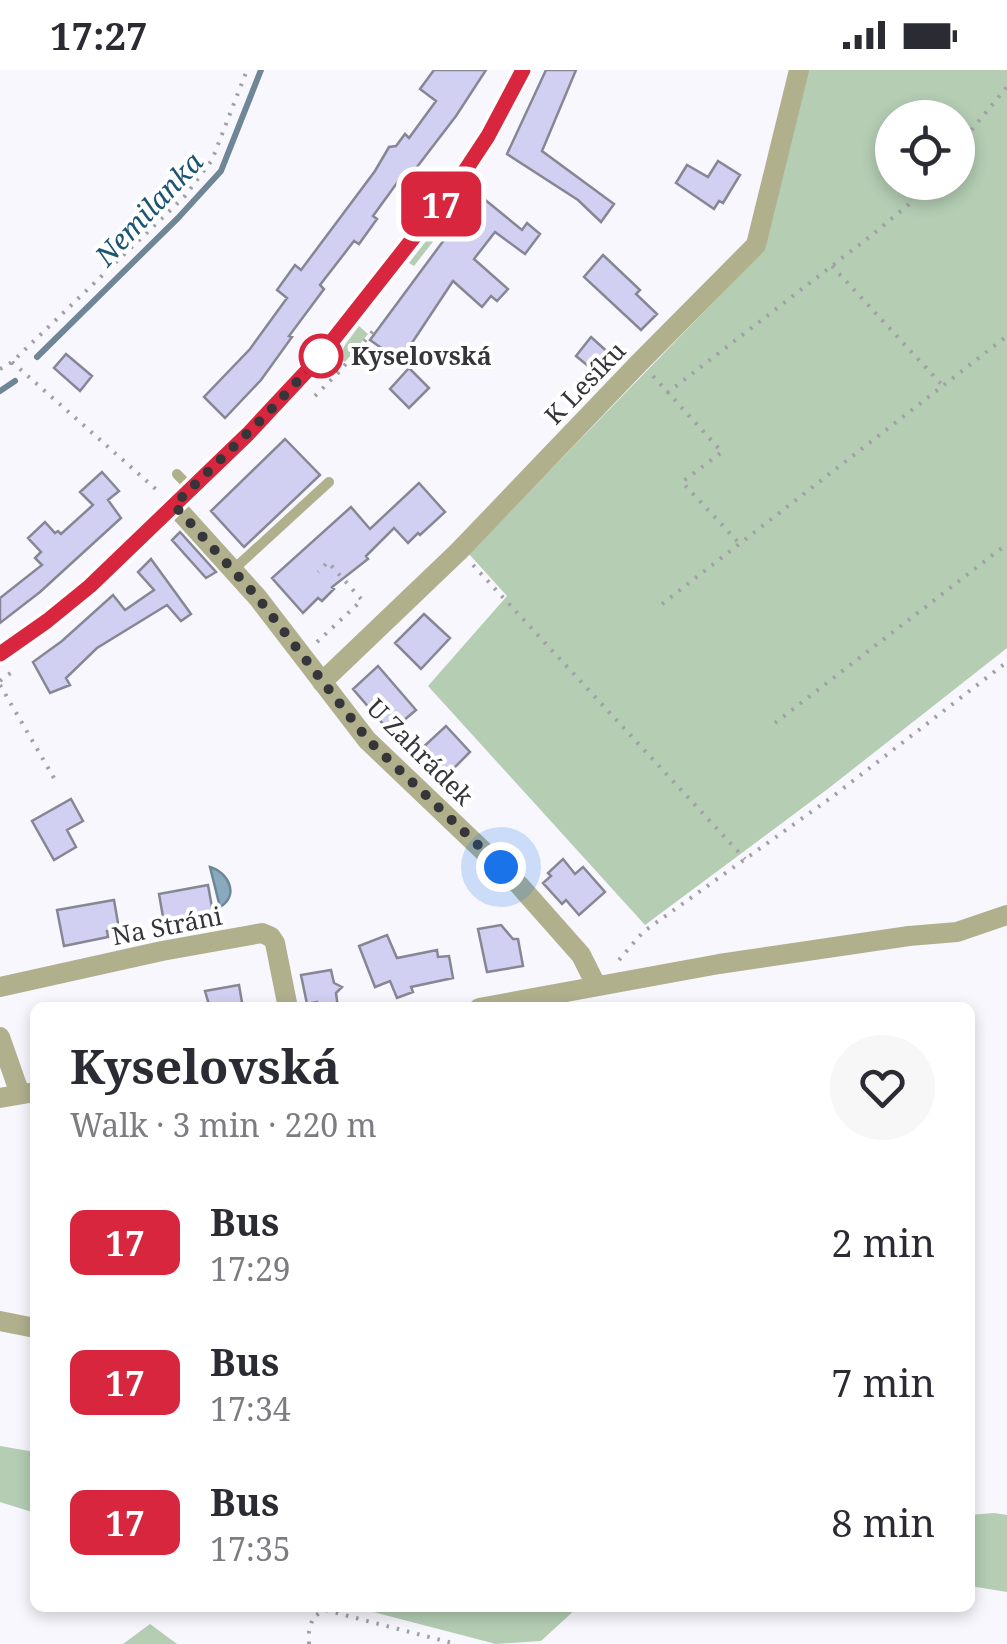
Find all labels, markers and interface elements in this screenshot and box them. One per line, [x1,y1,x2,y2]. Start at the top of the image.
text: 17:27 [50,9,147,61]
map controls [875,100,975,200]
button: locate [875,100,975,200]
water label: Nemilanka [85,143,211,274]
line badge: 17 [396,172,486,236]
text: 17 [421,181,461,228]
street label: K Lesíku [536,333,632,431]
marker: Kyselovská [300,335,342,377]
place label: Kyselovská [351,338,492,372]
street label: U Zahrádek [360,691,482,812]
your location [476,842,526,892]
street label: Na Stráni [109,898,225,952]
text: Kyselovská [70,1033,340,1098]
button: heart [830,1035,935,1140]
text: Walk · 3 min · 220 m [70,1103,377,1146]
text: Bus [210,1195,279,1247]
text: 2 min [831,1216,935,1268]
text: 17 [105,1219,145,1266]
text: 17:29 [210,1247,291,1290]
text: Bus [210,1335,279,1387]
text: 7 min [831,1356,935,1408]
text: 17 [105,1359,145,1406]
text: 17:34 [210,1387,291,1430]
text: Bus [210,1475,279,1527]
text: 8 min [831,1496,935,1548]
text: 17 [105,1499,145,1546]
text: 17:35 [210,1527,291,1570]

